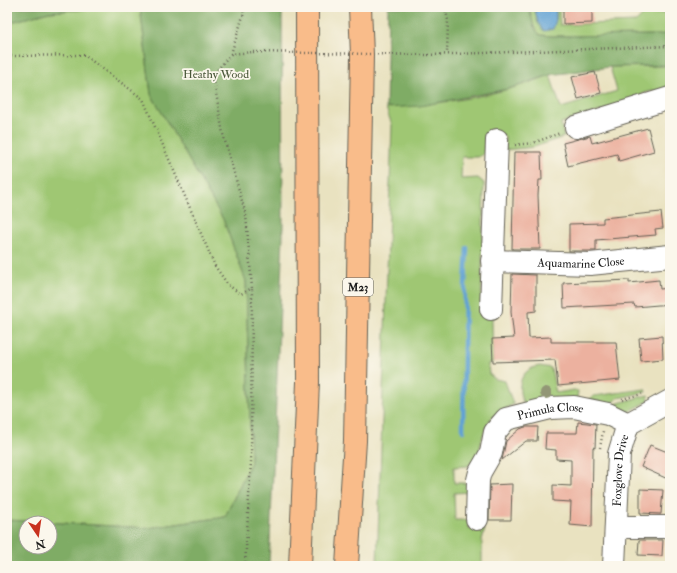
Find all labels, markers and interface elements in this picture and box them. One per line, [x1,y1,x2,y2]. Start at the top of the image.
park label: Heathy Wood [183,67,249,82]
street label: Aquamarine Close [536,254,625,272]
road number: M23 [343,278,373,296]
street label: Primula Close [516,400,585,424]
street label: Foxglove Drive [610,432,633,507]
north arrow [18,515,58,555]
text: N [33,537,47,552]

